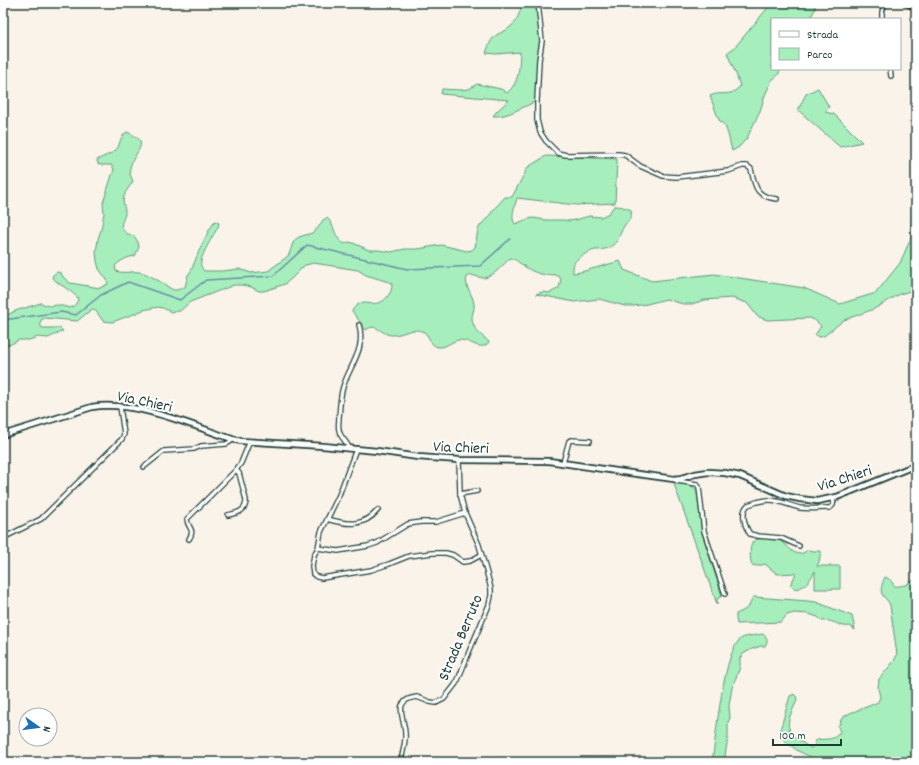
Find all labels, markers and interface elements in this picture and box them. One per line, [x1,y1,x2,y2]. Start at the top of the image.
legend [771,18,901,70]
text: Strada [807,27,838,44]
text: Parco [807,47,833,64]
street label: Via Chieri [115,385,174,420]
street label: Via Chieri [433,436,489,461]
street label: Via Chieri [815,460,875,499]
street label: Strada Berruto [433,591,490,685]
north arrow [18,707,58,747]
scale bar [773,721,841,747]
text: N [37,724,54,734]
text: 100 m [779,728,806,745]

